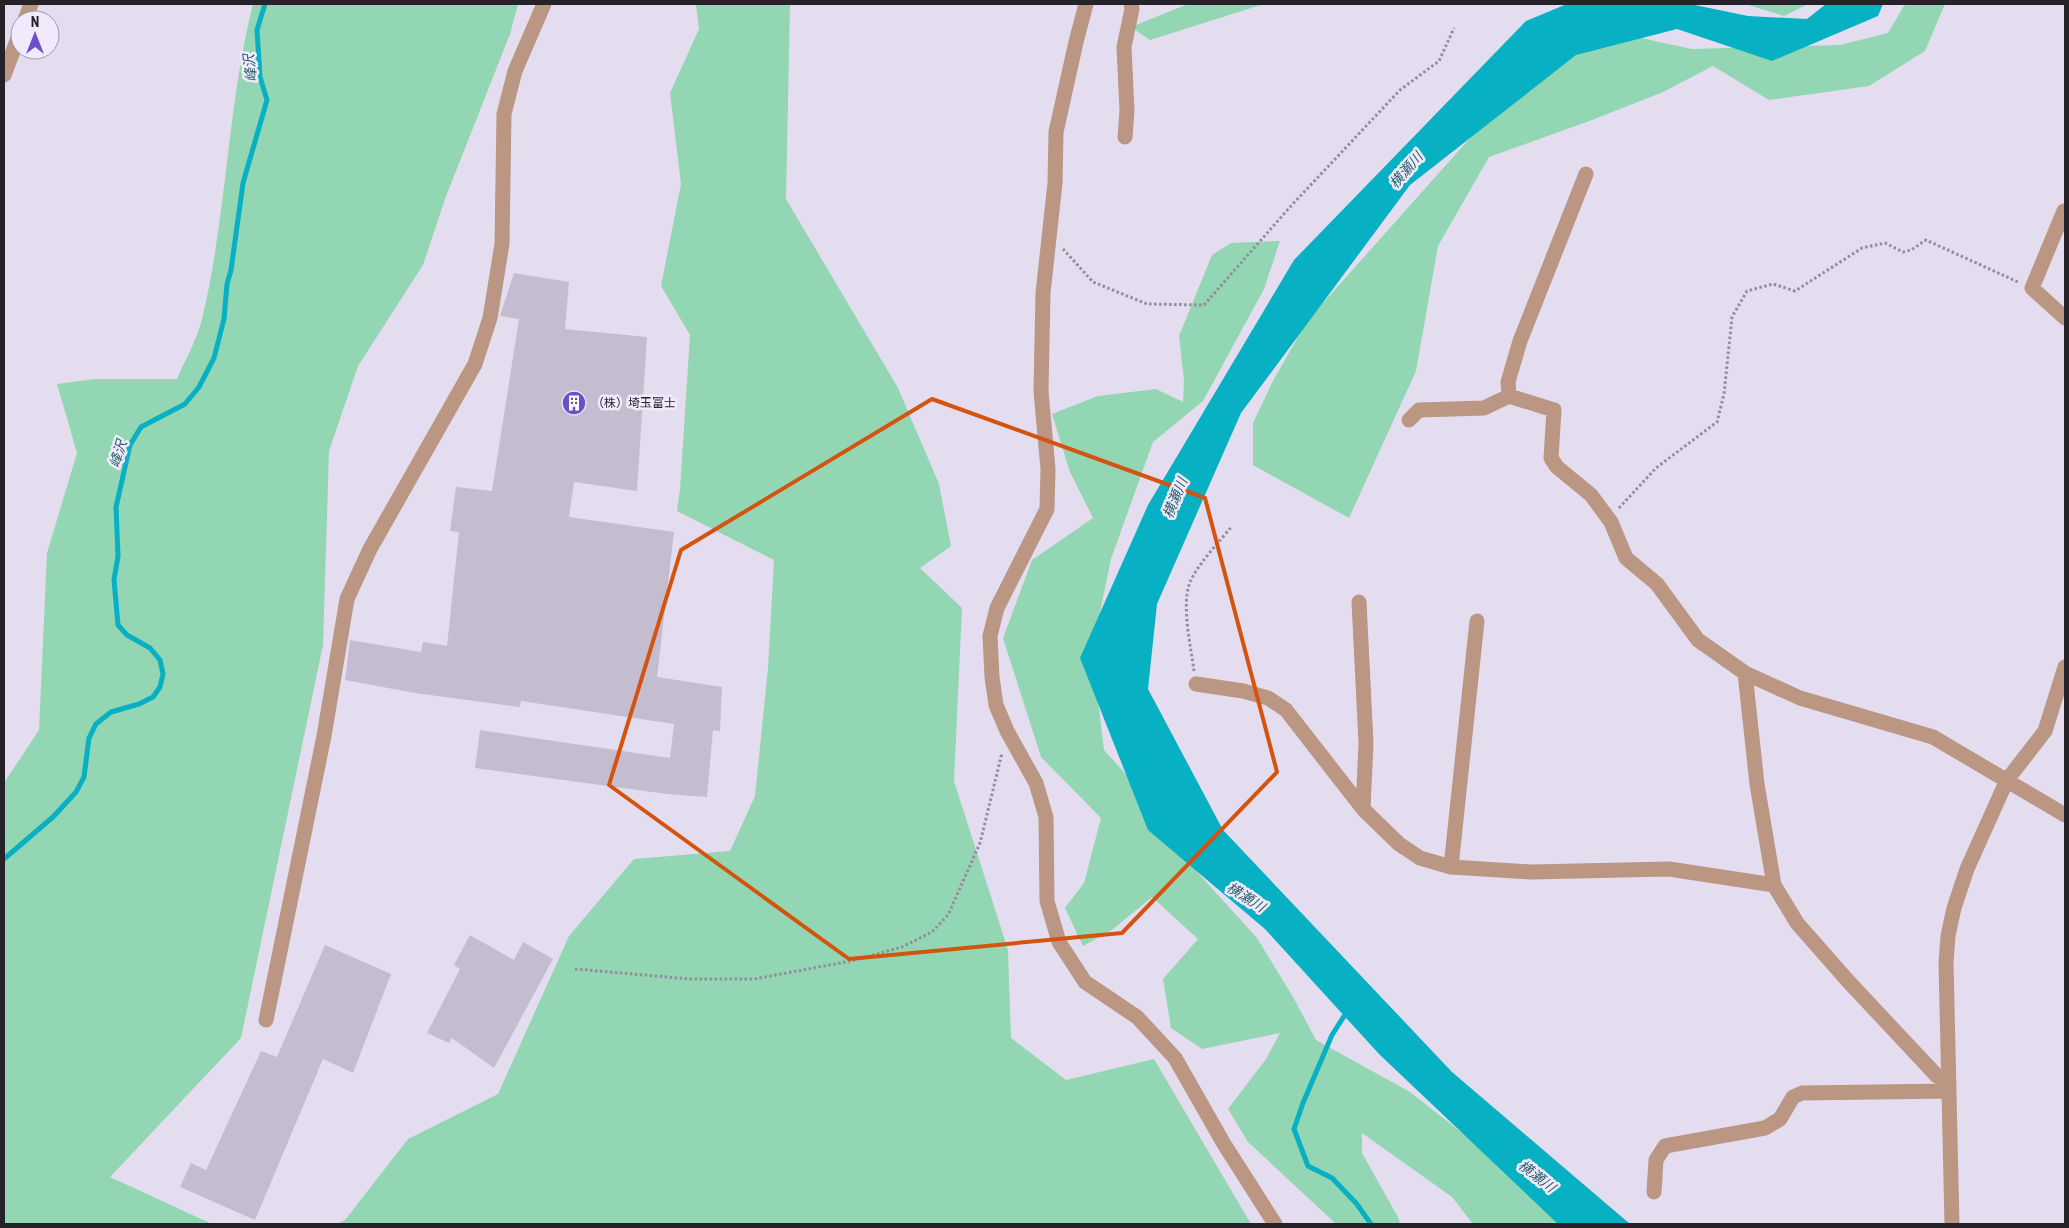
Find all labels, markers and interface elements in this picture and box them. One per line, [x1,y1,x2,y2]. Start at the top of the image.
north arrow [10,10,60,60]
text: N [31,14,39,30]
water label: 峰沢 [240,51,260,83]
water label: 横瀬川 [1386,147,1427,191]
building icon: （株）埼玉富士 [561,390,587,416]
place label: （株）埼玉富士 [592,396,676,410]
water label: 峰沢 [106,436,130,470]
water label: 横瀬川 [1160,474,1191,520]
water label: 横瀬川 [1224,879,1270,916]
water label: 横瀬川 [1516,1157,1560,1196]

